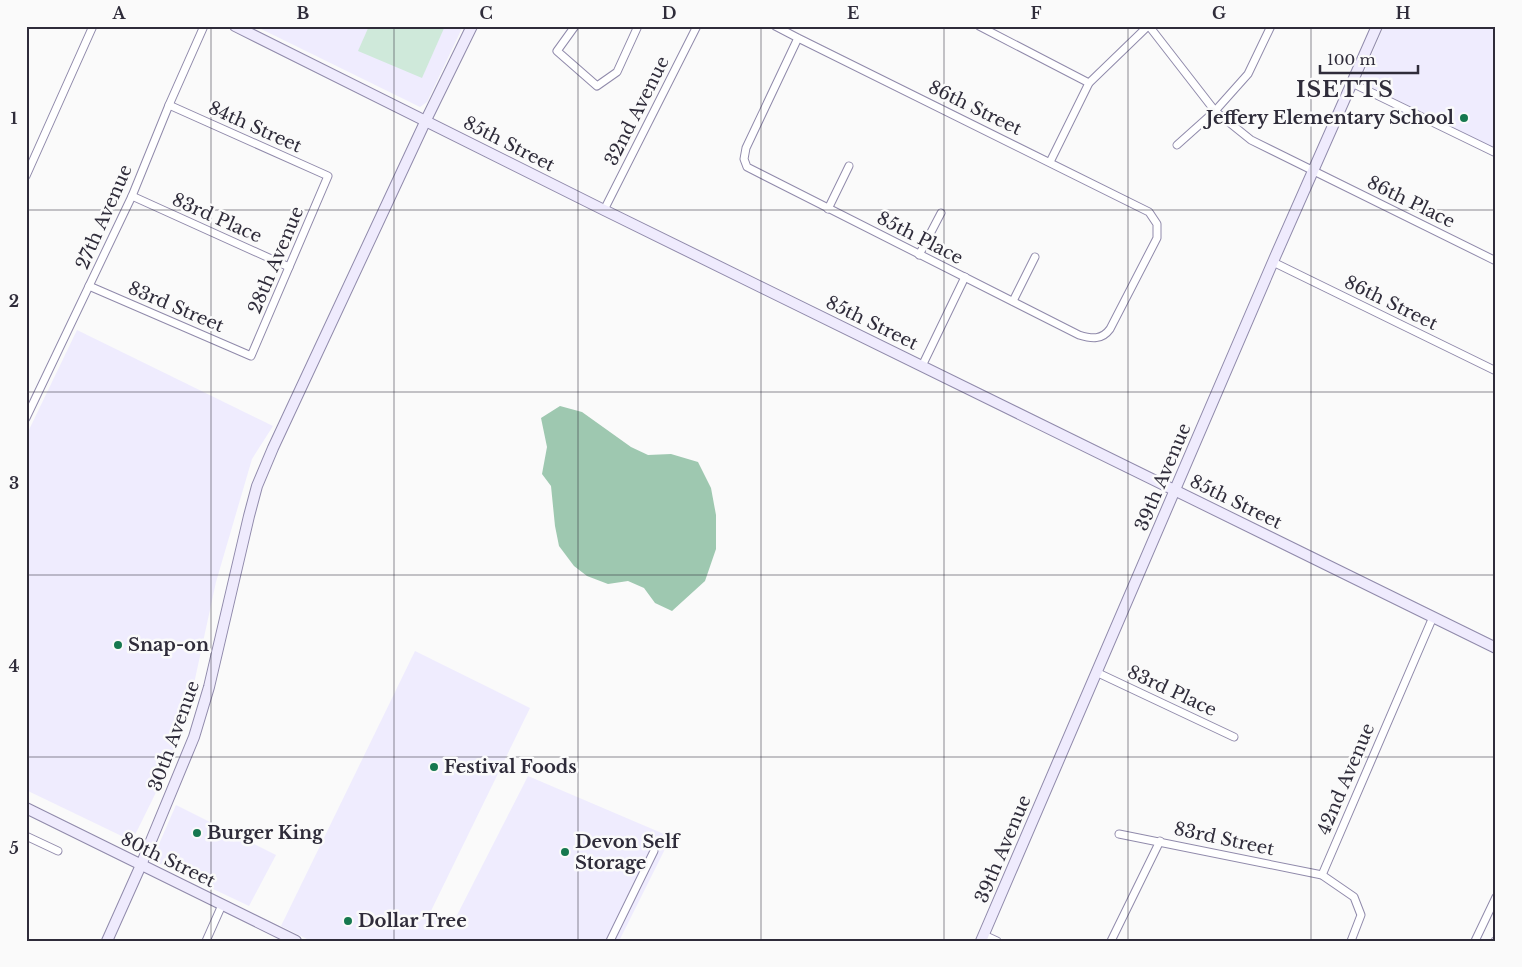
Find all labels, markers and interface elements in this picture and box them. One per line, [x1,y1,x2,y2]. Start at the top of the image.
text: A [112,3,127,23]
text: B [297,3,310,23]
text: C [479,3,493,23]
text: D [662,3,676,23]
text: E [847,3,859,23]
text: F [1030,3,1042,23]
text: G [1212,3,1226,23]
text: H [1395,3,1411,23]
scale bar [1320,42,1417,74]
text: 100 m [1327,50,1376,69]
street label: 32nd Avenue [600,53,674,169]
street label: 86th Street [925,76,1025,140]
district label: ISETTS [1296,76,1394,103]
street label: 84th Street [205,97,305,157]
place label: Jeffery Elementary School [1202,107,1455,129]
text: 1 [11,108,18,128]
street label: 85th Street [460,112,559,177]
marker: Jeffery Elementary School [1458,112,1470,124]
street label: 27th Avenue [71,161,137,273]
street label: 86th Place [1363,171,1459,233]
street label: 83rd Place [169,188,265,248]
street label: 28th Avenue [244,203,308,317]
street label: 85th Place [873,207,967,269]
street label: 86th Street [1341,271,1441,335]
street label: 83rd Street [125,277,227,337]
text: 2 [9,291,19,311]
street label: 85th Street [822,291,922,355]
street label: 39th Avenue [1130,420,1196,534]
street label: 85th Street [1186,470,1286,534]
text: 3 [9,473,19,493]
place label: Snap-on [128,634,209,656]
marker: Snap-on [112,639,124,651]
text: 4 [9,656,19,676]
street label: 83rd Place [1124,661,1220,721]
street label: 30th Avenue [144,678,204,794]
street label: 42nd Avenue [1313,720,1379,838]
place label: Festival Foods [444,756,577,778]
marker: Festival Foods [428,761,440,773]
street label: 39th Avenue [970,792,1036,906]
street label: 83rd Street [1172,818,1276,860]
place label: Burger King [207,822,324,844]
marker: Burger King [191,827,203,839]
street label: 80th Street [117,828,219,892]
place label: Devon Self Storage [575,831,681,874]
text: 5 [9,838,19,858]
marker: Devon Self Storage [559,846,571,858]
place label: Dollar Tree [358,910,467,932]
marker: Dollar Tree [342,915,354,927]

